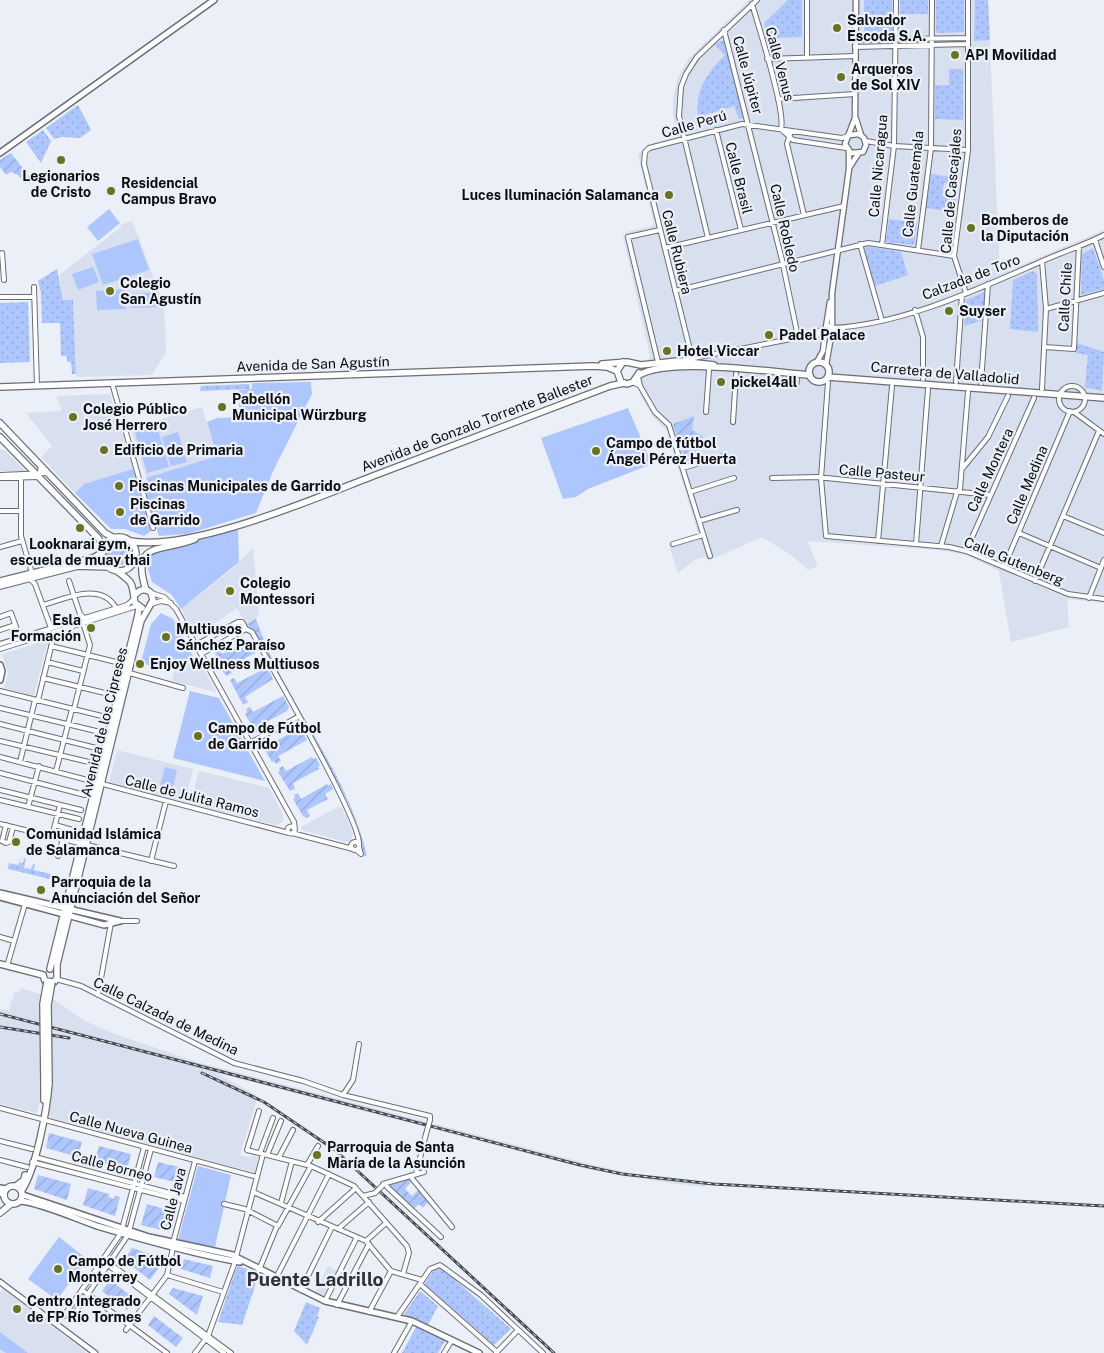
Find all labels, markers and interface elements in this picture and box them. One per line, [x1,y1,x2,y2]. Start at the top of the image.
place label: Salvador Escoda S.A. [847,12,926,44]
marker: Salvador Escoda S.A. [831,22,843,34]
street label: Calle Venus [762,25,798,103]
street label: Calle Júpiter [730,34,766,116]
place label: API Movilidad [965,47,1057,63]
marker: API Movilidad [949,49,961,61]
place label: Arqueros de Sol XIV [851,61,920,93]
marker: Arqueros de Sol XIV [835,71,847,83]
street label: Calle Perú [660,107,728,141]
street label: Calle Nicaragua [866,114,890,218]
street label: Calle de Cascajales [938,128,964,254]
street label: Calle Guatemala [899,130,927,238]
street label: Calle Brasil [722,140,756,216]
marker: Legionarios de Cristo [55,154,67,166]
place label: Legionarios de Cristo [22,168,100,200]
place label: Residencial Campus Bravo [121,175,217,207]
street label: Calle Robledo [767,182,803,274]
marker: Residencial Campus Bravo [105,185,117,197]
place label: Luces Iluminación Salamanca [462,187,659,203]
marker: Luces Iluminación Salamanca [663,189,675,201]
street label: Calle Rubiera [659,208,695,296]
place label: Bomberos de la Diputación [981,212,1069,244]
marker: Bomberos de la Diputación [965,222,977,234]
street label: Calzada de Toro [920,251,1022,303]
street label: Calle Chile [1055,262,1075,332]
place label: Colegio San Agustín [120,275,201,307]
marker: Colegio San Agustín [104,285,116,297]
place label: Suyser [959,303,1006,319]
marker: Suyser [943,305,955,317]
place label: Padel Palace [779,327,865,343]
marker: Padel Palace [763,329,775,341]
place label: Hotel Viccar [677,343,759,359]
marker: Hotel Viccar [661,345,673,357]
street label: Avenida de San Agustín [236,353,390,375]
street label: Carretera de Valladolid [870,359,1020,387]
street label: Avenida de Gonzalo Torrente Ballester [359,371,595,475]
place label: pickel4all [731,374,798,390]
marker: pickel4all [715,376,727,388]
place label: Pabellón Municipal Würzburg [232,391,367,423]
place label: Colegio Público José Herrero [83,401,187,433]
marker: Pabellón Municipal Würzburg [216,401,228,413]
marker: Colegio Público José Herrero [67,411,79,423]
street label: Calle Montera [964,426,1016,514]
place label: Campo de fútbol Ángel Pérez Huerta [606,435,736,467]
place label: Edificio de Primaria [114,442,243,458]
street label: Calle Medina [1003,443,1051,527]
marker: Edificio de Primaria [98,444,110,456]
marker: Campo de fútbol Ángel Pérez Huerta [590,445,602,457]
street label: Calle Pasteur [838,461,926,485]
place label: Piscinas Municipales de Garrido [129,478,341,494]
marker: Piscinas Municipales de Garrido [113,480,125,492]
place label: Piscinas de Garrido [130,496,200,528]
marker: Piscinas de Garrido [114,506,126,518]
marker: Looknarai gym, escuela de muay thai [74,522,86,534]
street label: Calle Gutenberg [962,534,1067,588]
place label: Looknarai gym, escuela de muay thai [10,536,150,568]
place label: Colegio Montessori [240,575,315,607]
marker: Colegio Montessori [224,585,236,597]
place label: Esla Formación [11,612,81,644]
place label: Multiusos Sánchez Paraíso [176,621,285,653]
marker: Esla Formación [85,622,97,634]
marker: Multiusos Sánchez Paraíso [160,631,172,643]
street label: Avenida de los Cipreses [78,646,130,798]
place label: Enjoy Wellness Multiusos [150,656,320,672]
marker: Enjoy Wellness Multiusos [134,658,146,670]
place label: Campo de Fútbol de Garrido [208,720,322,752]
marker: Campo de Fútbol de Garrido [192,730,204,742]
street label: Calle de Julita Ramos [123,772,261,820]
place label: Comunidad Islámica de Salamanca [26,826,161,858]
marker: Comunidad Islámica de Salamanca [10,836,22,848]
place label: Parroquia de la Anunciación del Señor [51,874,201,906]
marker: Parroquia de la Anunciación del Señor [35,884,47,896]
street label: Calle Calzada de Medina [91,974,241,1058]
street label: Calle Nueva Guinea [68,1108,194,1156]
place label: Parroquia de Santa María de la Asunción [327,1139,465,1171]
street label: Calle Borneo [70,1148,154,1185]
marker: Parroquia de Santa María de la Asunción [311,1149,323,1161]
street label: Calle Java [157,1166,189,1232]
place label: Campo de Fútbol Monterrey [68,1253,182,1285]
marker: Campo de Fútbol Monterrey [52,1263,64,1275]
district label: Puente Ladrillo [246,1268,384,1290]
place label: Centro Integrado de FP Río Tormes [27,1293,142,1325]
marker: Centro Integrado de FP Río Tormes [11,1303,23,1315]

